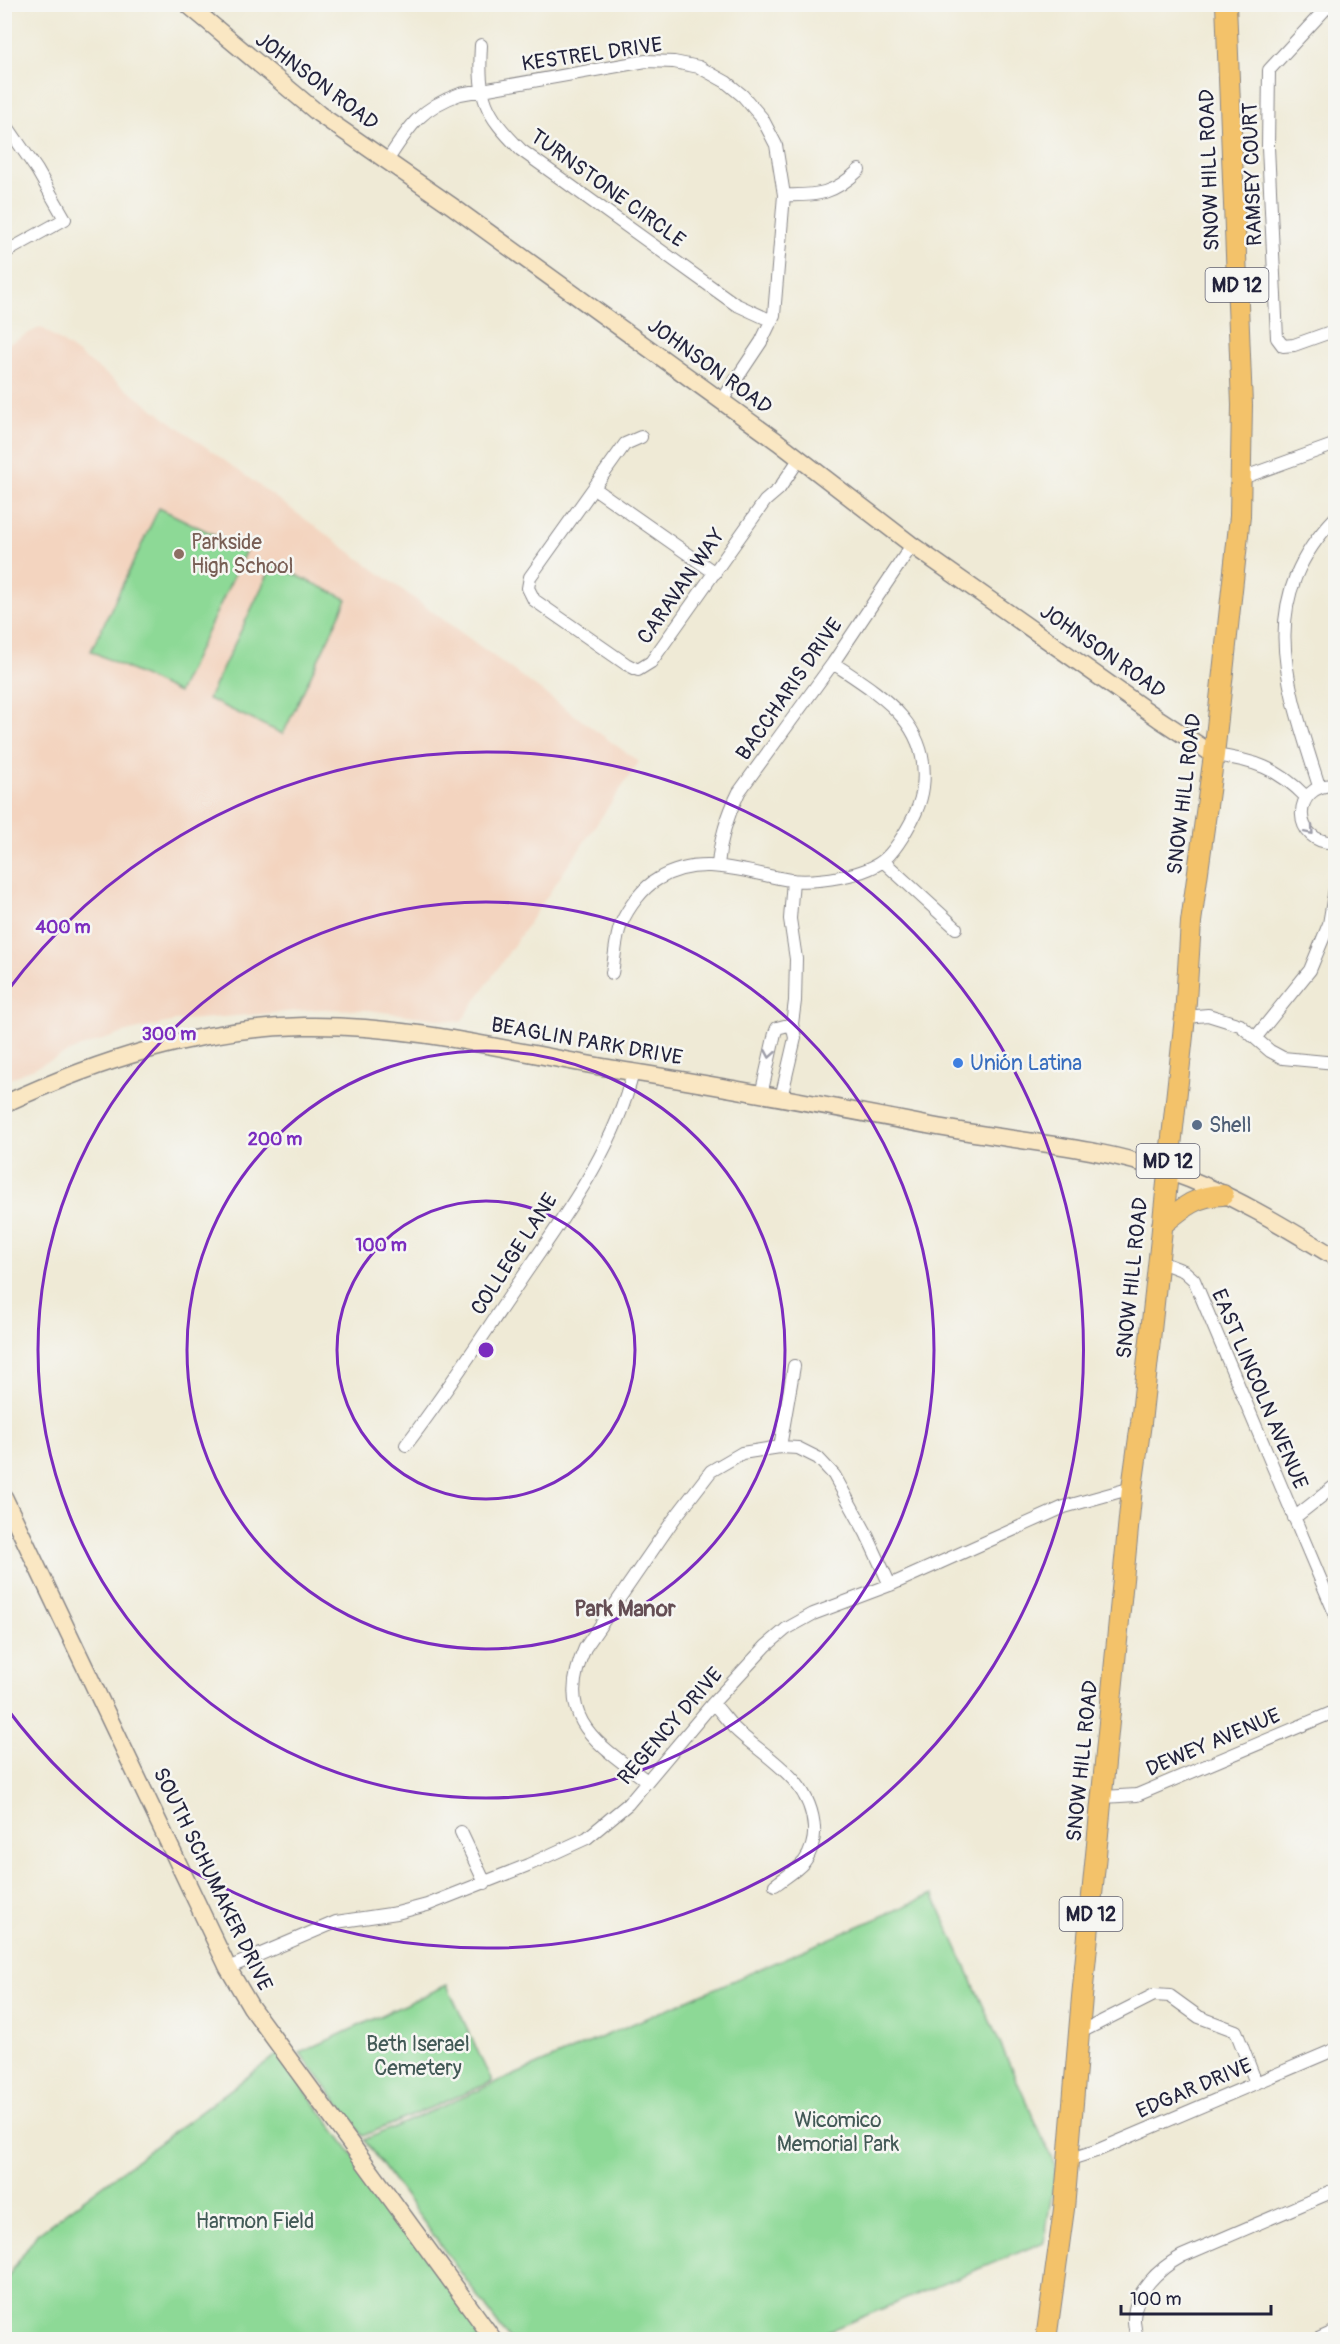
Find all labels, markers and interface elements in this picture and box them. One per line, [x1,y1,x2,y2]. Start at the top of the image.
street label: JOHNSON ROAD [250,26,384,137]
street label: KESTREL DRIVE [520,31,664,78]
street label: SNOW HILL ROAD [1193,89,1226,251]
street label: RAMSEY COURT [1236,101,1269,246]
street label: TURNSTONE CIRCLE [525,123,691,254]
road number: MD 12 [1206,268,1268,302]
street label: JOHNSON ROAD [642,312,777,421]
street label: CARAVAN WAY [631,523,731,650]
place label: Parkside High School [191,529,294,580]
marker: Parkside High School [172,547,186,561]
street label: JOHNSON ROAD [1035,598,1171,705]
street label: BACCHARIS DRIVE [730,613,849,766]
street label: SNOW HILL ROAD [1161,712,1208,876]
one-way arrow [1303,825,1314,835]
text: 400 m [36,916,90,939]
street label: BEAGLIN PARK DRIVE [489,1011,685,1072]
text: 300 m [142,1023,196,1046]
one-way arrow [764,1049,777,1059]
place label: Unión Latina [970,1050,1082,1077]
marker: Unión Latina [951,1056,965,1070]
place label: Shell [1209,1112,1251,1139]
marker: Shell [1190,1118,1204,1132]
text: 200 m [248,1128,302,1151]
road number: MD 12 [1136,1144,1200,1178]
street label: COLLEGE LANE [465,1188,564,1320]
street label: SNOW HILL ROAD [1111,1196,1154,1360]
text: 100 m [355,1234,407,1257]
street label: EAST LINCOLN AVENUE [1205,1285,1314,1493]
centre of rings [476,1340,496,1360]
district label: Park Manor [574,1595,677,1623]
street label: REGENCY DRIVE [612,1662,729,1791]
street label: SNOW HILL ROAD [1061,1679,1104,1843]
street label: DEWEY AVENUE [1142,1702,1285,1783]
street label: SOUTH SCHUMAKER DRIVE [147,1763,278,1995]
road number: MD 12 [1060,1897,1122,1931]
park label: Beth Iserael Cemetery [366,2031,470,2082]
street label: EDGAR DRIVE [1132,2052,1256,2125]
park label: Wicomico Memorial Park [777,2107,899,2158]
park label: Harmon Field [196,2208,314,2235]
scale bar [1121,2278,1271,2316]
text: 100 m [1130,2288,1182,2311]

